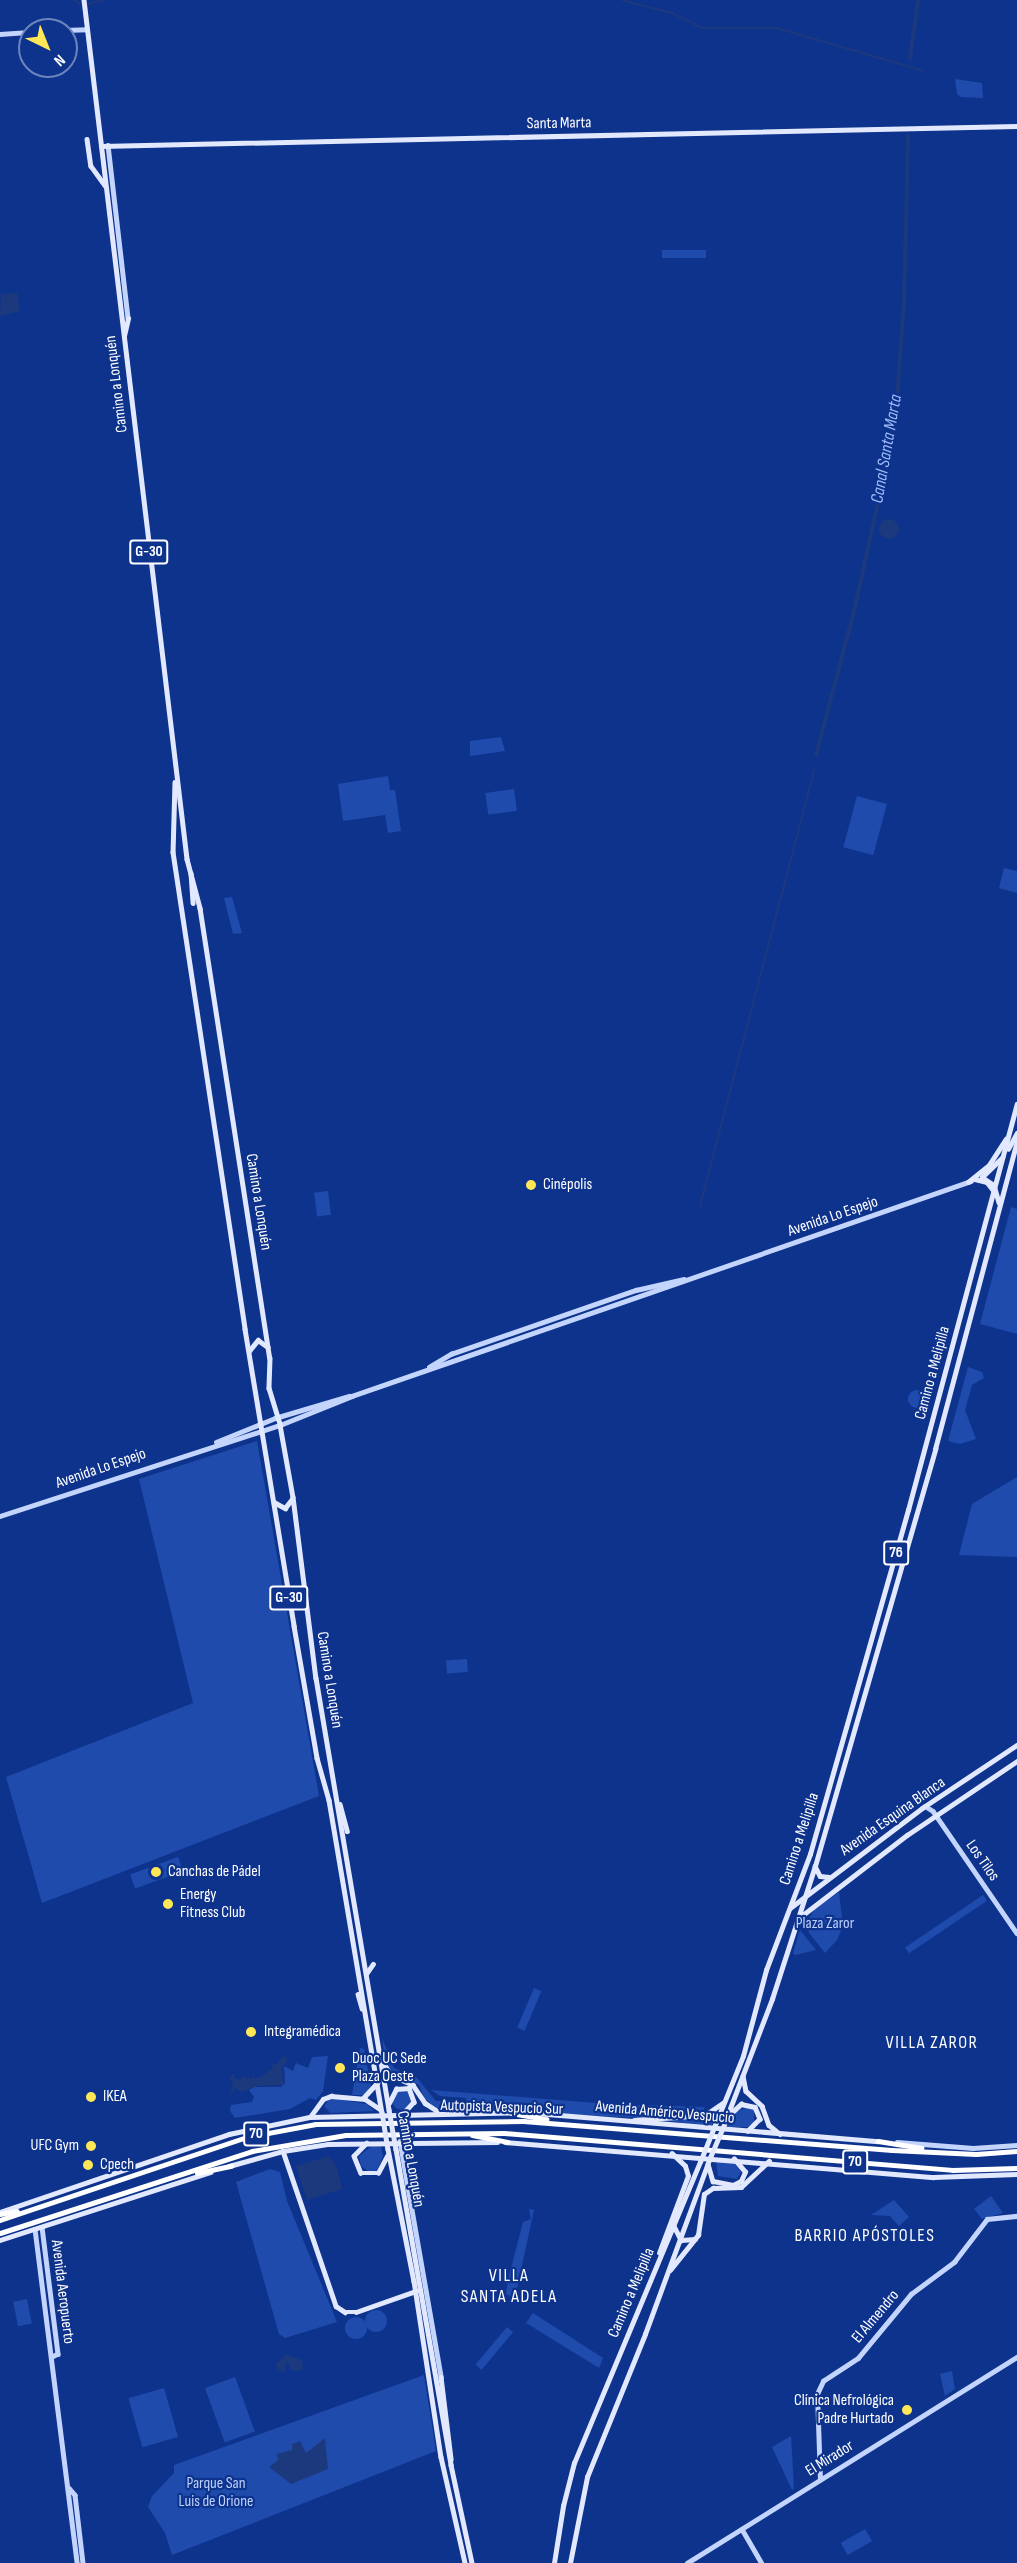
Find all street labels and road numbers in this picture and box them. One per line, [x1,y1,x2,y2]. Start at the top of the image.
street label: Santa Marta [526,114,592,134]
street label: Camino a Lonquén [102,334,132,434]
road number: G-30 [128,540,170,564]
street label: Camino a Lonquén [241,1152,275,1252]
street label: Avenida Lo Espejo [785,1193,881,1241]
street label: Camino a Melipilla [911,1324,955,1422]
street label: Avenida Lo Espejo [53,1445,149,1493]
road number: 76 [882,1541,910,1565]
road number: G-30 [268,1586,310,1610]
street label: Camino a Lonquén [312,1630,346,1730]
street label: Avenida Esquina Blanca [837,1774,949,1860]
street label: Camino a Melipilla [776,1791,824,1887]
street label: Los Tilos [961,1837,1003,1885]
street label: Autopista Vespucio Sur [440,2096,564,2120]
street label: Avenida Américo Vespucio [595,2097,735,2129]
street label: Camino a Lonquén [392,2109,428,2209]
road number: 70 [242,2122,270,2146]
road number: 70 [842,2150,868,2174]
street label: Avenida Aeropuerto [46,2239,78,2345]
street label: Camino a Melipilla [604,2245,660,2341]
street label: El Almendro [848,2287,904,2347]
street label: El Mirador [802,2437,858,2481]

